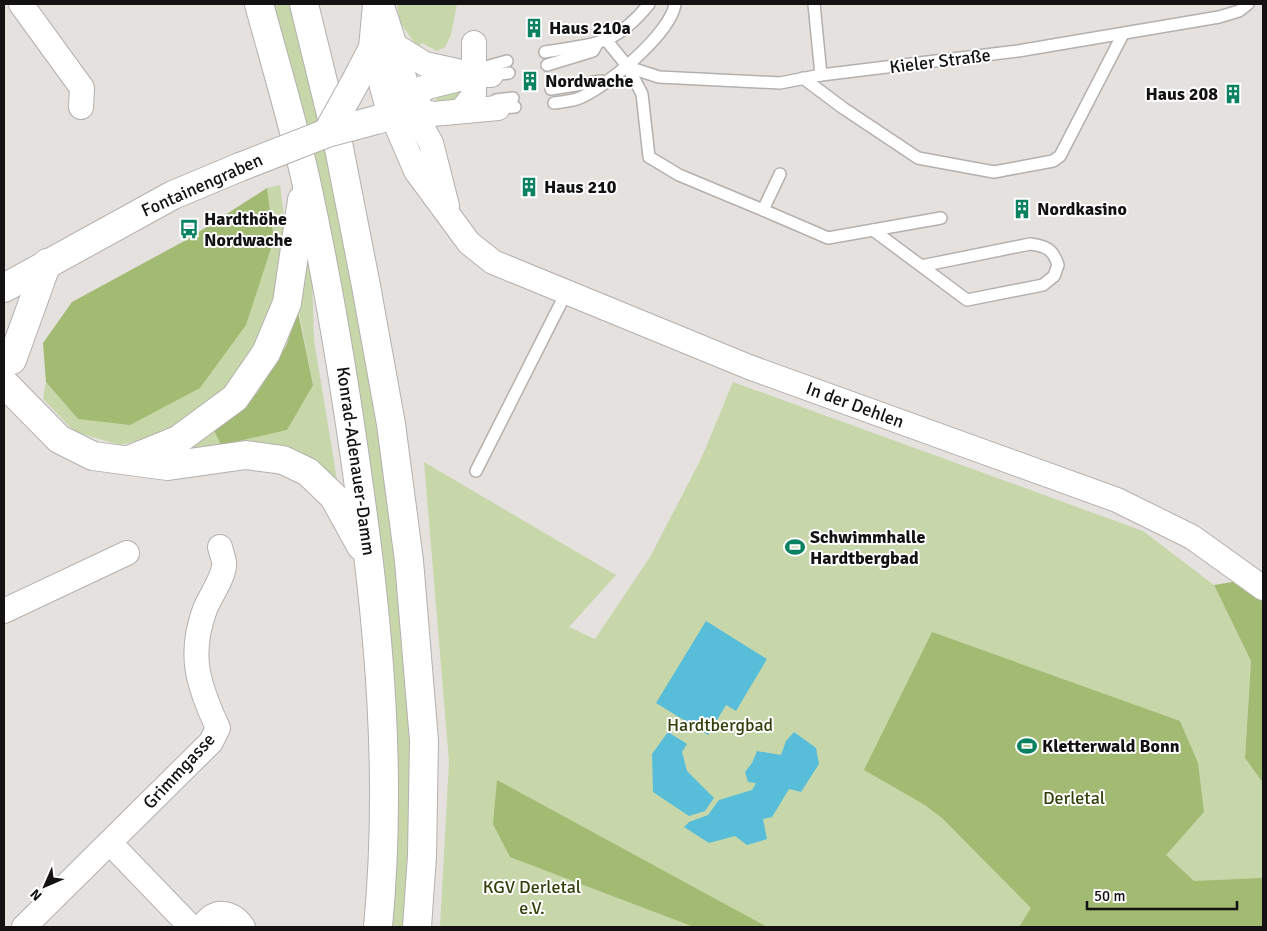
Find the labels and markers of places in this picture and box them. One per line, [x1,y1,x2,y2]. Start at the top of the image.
building icon: Haus 210a [523,17,545,39]
place label: Haus 210a [549,17,631,39]
building icon: Nordwache [519,70,541,92]
place label: Nordwache [545,70,634,92]
place label: Haus 208 [1145,83,1218,105]
building icon: Haus 208 [1222,83,1244,105]
building icon: Haus 210 [518,176,540,198]
place label: Haus 210 [544,176,617,198]
building icon: Nordkasino [1011,198,1033,220]
place label: Nordkasino [1037,198,1127,220]
place label: Hardthöhe Nordwache [204,208,293,251]
bus stop icon: Hardthöhe Nordwache [178,218,200,240]
place label: Schwimmhalle Hardtbergbad [810,526,926,569]
sports icon: Schwimmhalle Hardtbergbad [784,536,806,558]
sports icon: Kletterwald Bonn [1016,735,1038,757]
place label: Kletterwald Bonn [1042,735,1180,757]

